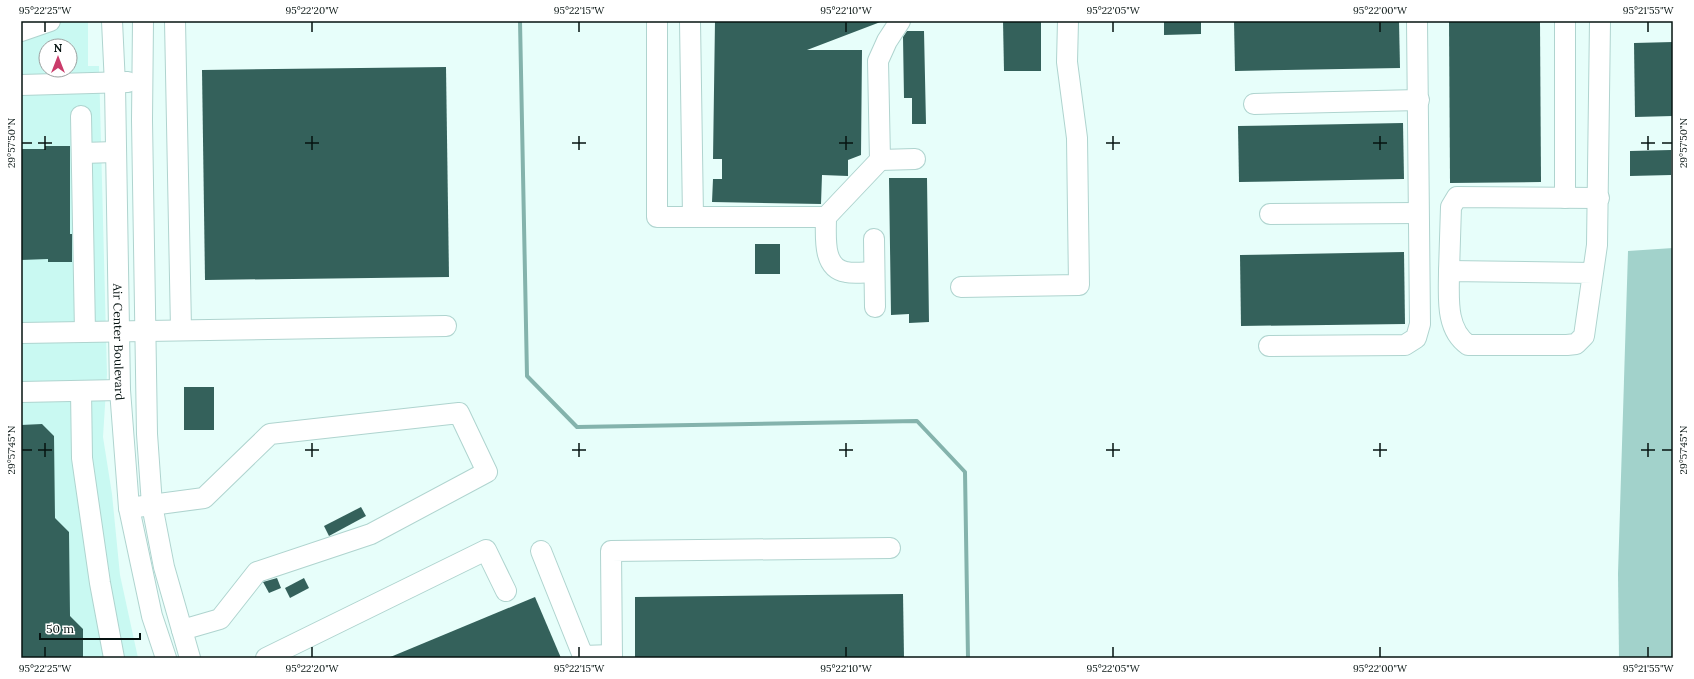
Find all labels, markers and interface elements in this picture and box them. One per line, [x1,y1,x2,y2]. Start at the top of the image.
text: 95°22'25"W [19,4,72,17]
text: 95°22'20"W [285,4,340,17]
text: 95°22'15"W [554,4,605,17]
text: 95°22'10"W [820,4,873,17]
text: 95°22'05"W [1086,4,1141,17]
text: 95°22'00"W [1353,4,1408,17]
text: 95°21'55"W [1623,4,1674,17]
north arrow [38,38,78,78]
text: N [54,41,63,55]
text: 29°57'50"N [5,118,18,168]
text: 29°57'50"N [1677,118,1690,168]
street label: Air Center Boulevard [111,282,128,401]
text: 29°57'45"N [5,425,18,474]
text: 29°57'45"N [1677,425,1690,474]
scale bar [40,615,140,641]
text: 50 m [46,621,74,636]
text: 95°22'25"W [19,662,72,675]
text: 95°22'20"W [285,662,340,675]
text: 95°22'15"W [554,662,605,675]
text: 95°22'10"W [820,662,873,675]
text: 95°22'05"W [1086,662,1141,675]
text: 95°22'00"W [1353,662,1408,675]
text: 95°21'55"W [1623,662,1674,675]

